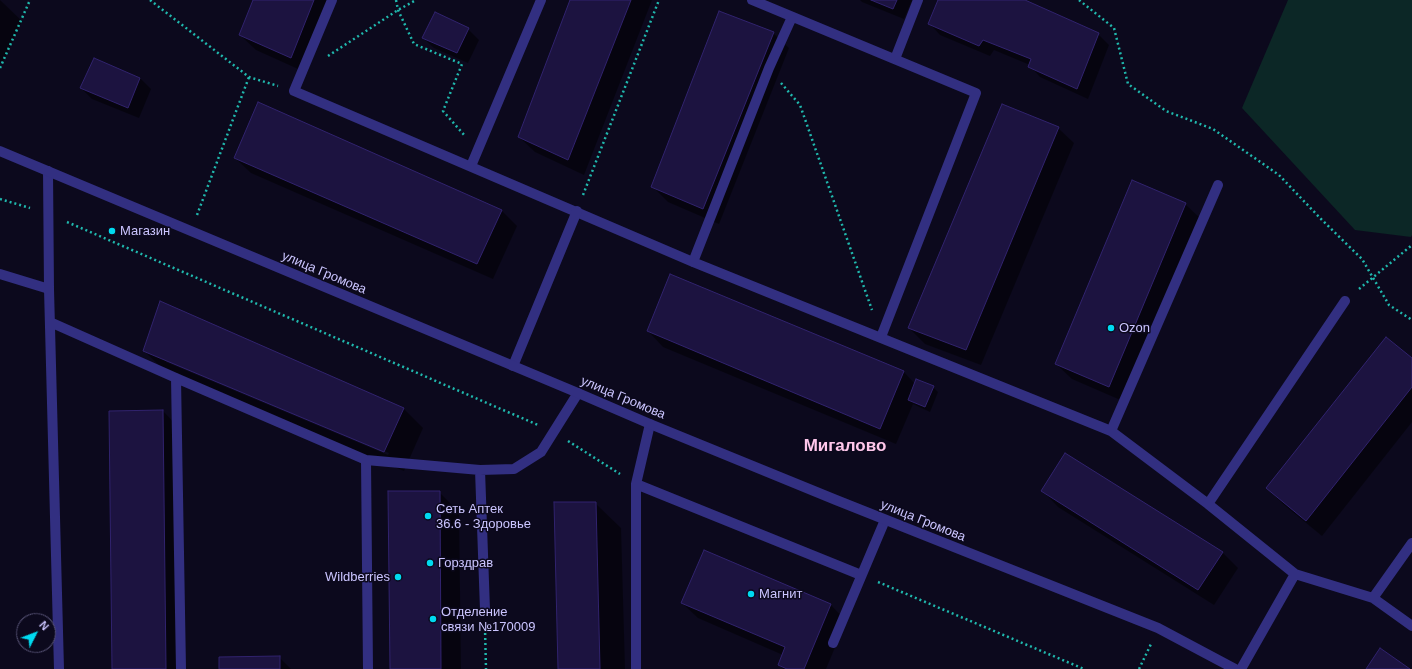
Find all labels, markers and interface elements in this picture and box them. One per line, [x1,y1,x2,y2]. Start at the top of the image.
place label: Магазин [120,223,170,239]
marker: Магазин [107,226,117,236]
street label: улица Громова [279,248,369,298]
place label: Ozon [1119,320,1150,336]
marker: Ozon [1106,323,1116,333]
street label: улица Громова [578,373,668,423]
district label: Мигалово [804,436,886,456]
street label: улица Громова [878,497,968,545]
place label: Сеть Аптек 36.6 - Здоровье [436,501,531,532]
marker: Сеть Аптек 36.6 - Здоровье [423,511,433,521]
place label: Горздрав [438,555,493,571]
marker: Горздрав [425,558,435,568]
place label: Wildberries [325,569,390,585]
marker: Wildberries [393,572,403,582]
place label: Магнит [759,586,802,602]
marker: Магнит [746,589,756,599]
place label: Отделение связи №170009 [441,604,535,635]
north arrow [16,613,56,653]
marker: Отделение связи №170009 [428,614,438,624]
text: N [37,619,51,633]

